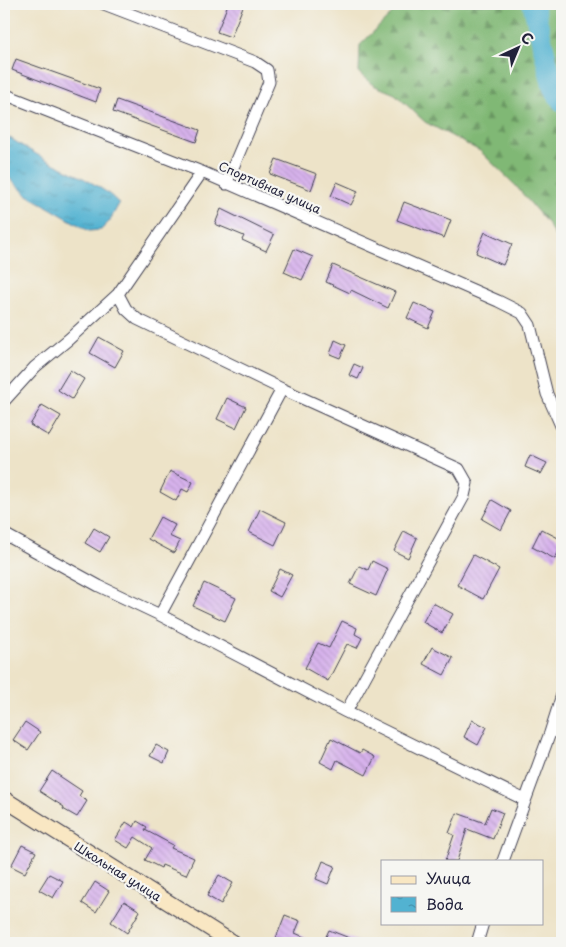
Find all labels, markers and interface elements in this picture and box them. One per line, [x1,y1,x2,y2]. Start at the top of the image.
north arrow [494,22,544,72]
text: С [516,27,538,49]
street label: Спортивная улица [216,156,324,218]
street label: Школьная улица [71,837,165,905]
legend [381,860,544,924]
text: Улица [426,866,471,889]
text: Вода [426,892,464,915]

